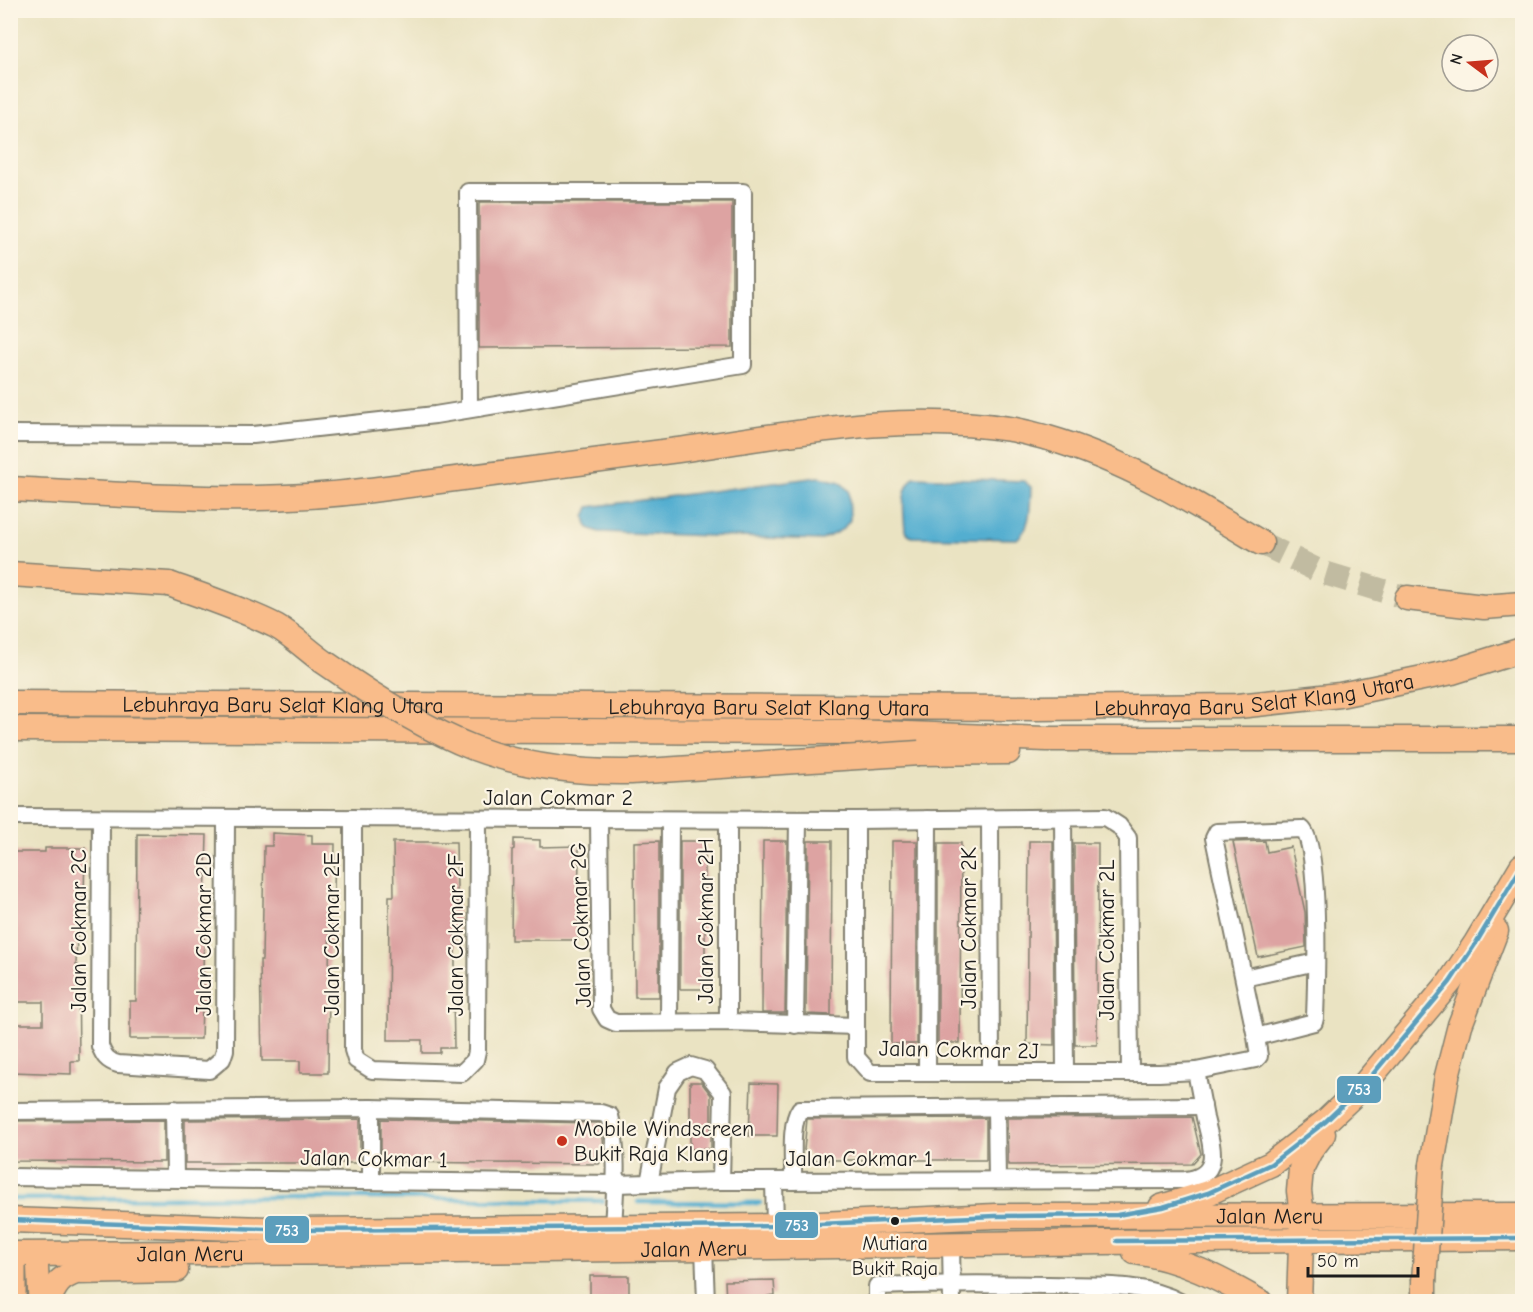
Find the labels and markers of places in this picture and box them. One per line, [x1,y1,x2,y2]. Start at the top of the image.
place label: Mobile Windscreen Bukit Raja Klang [574,1116,754,1167]
marker: Mobile Windscreen Bukit Raja Klang [555,1134,569,1148]
marker: Mutiara Bukit Raja [889,1215,901,1227]
place label: Mutiara Bukit Raja [852,1232,938,1280]

